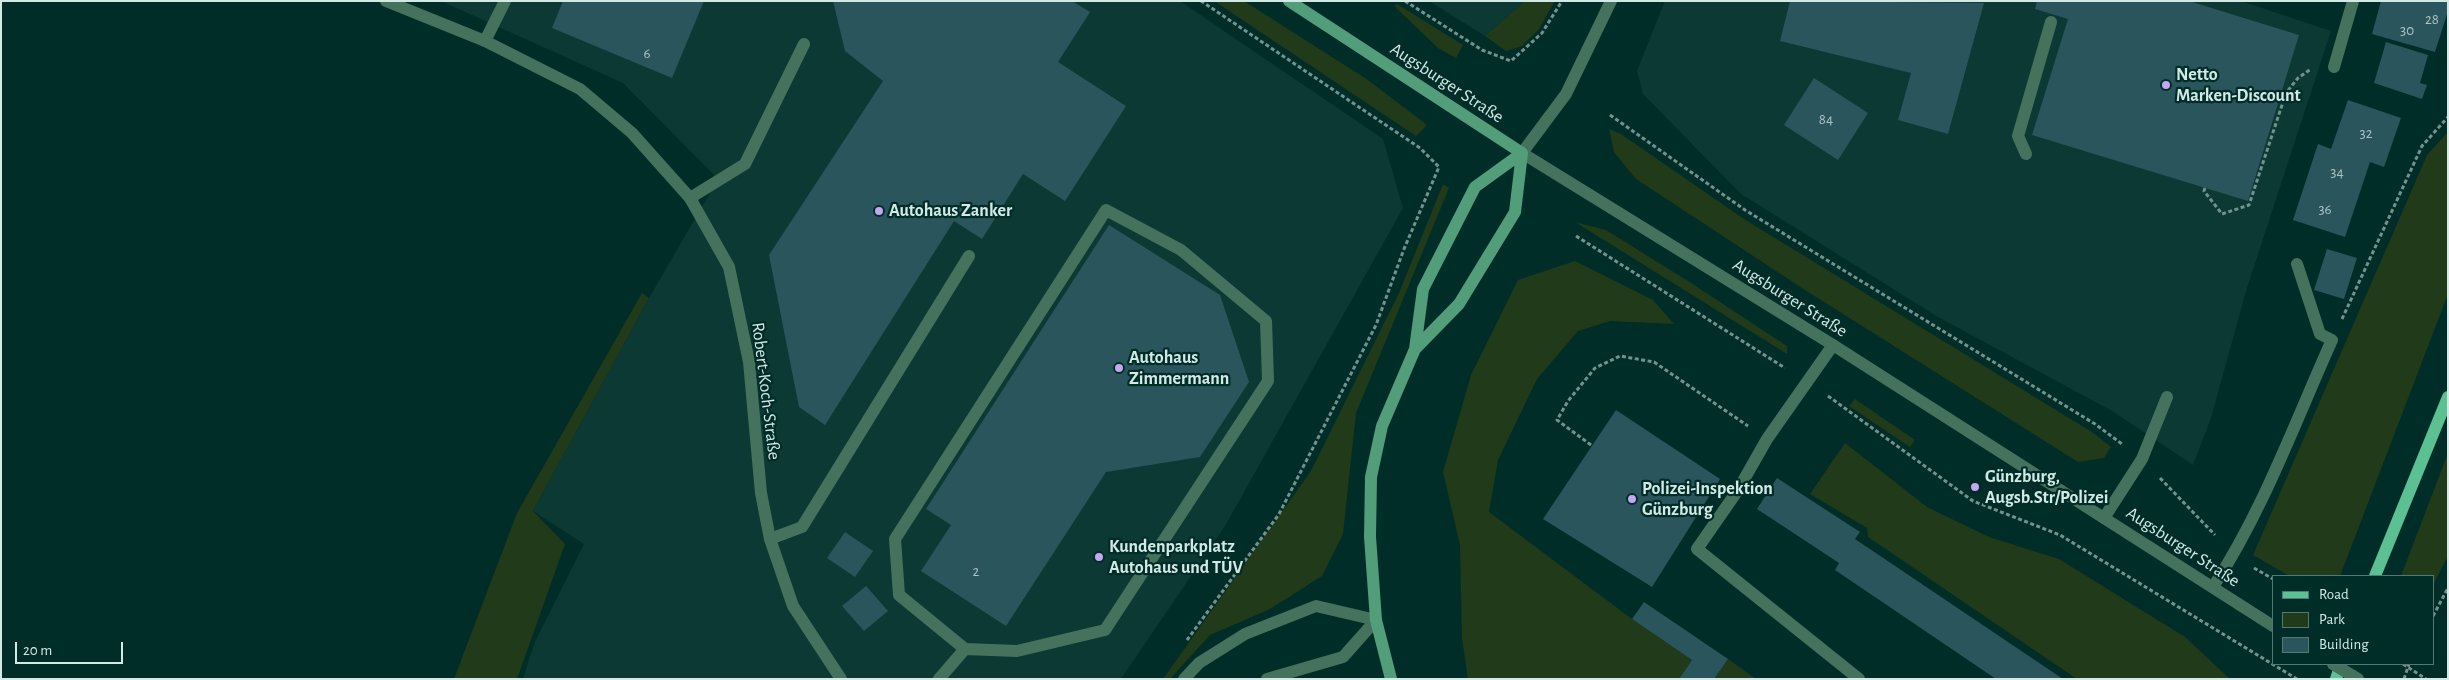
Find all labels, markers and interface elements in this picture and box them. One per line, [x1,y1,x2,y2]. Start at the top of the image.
house number: 28 [2425,10,2439,28]
house number: 30 [2400,21,2414,39]
street label: Augsburger Straße [1386,38,1508,128]
house number: 6 [643,44,651,62]
place label: Netto Marken-Discount [2176,64,2301,106]
marker: Netto Marken-Discount [2160,79,2172,91]
house number: 84 [1819,110,1833,128]
house number: 32 [2359,124,2373,142]
house number: 34 [2330,163,2344,181]
place label: Autohaus Zanker [889,200,1012,222]
house number: 36 [2318,200,2332,218]
marker: Autohaus Zanker [873,205,885,217]
street label: Augsburger Straße [1729,254,1851,342]
street label: Robert-Koch-Straße [747,321,785,461]
place label: Autohaus Zimmermann [1129,347,1229,389]
marker: Autohaus Zimmermann [1113,362,1125,374]
place label: Günzburg, Augsb.Str/Polizei [1985,466,2108,508]
place label: Polizei-Inspektion Günzburg [1642,478,1773,520]
marker: Günzburg, Augsb.Str/Polizei [1969,481,1981,493]
marker: Polizei-Inspektion Günzburg [1626,493,1638,505]
street label: Augsburger Straße [2122,502,2244,592]
place label: Kundenparkplatz Autohaus und TÜV [1109,536,1243,578]
marker: Kundenparkplatz Autohaus und TÜV [1093,551,1105,563]
house number: 2 [973,562,979,580]
legend [2272,575,2434,665]
text: Road [2319,587,2349,602]
text: Park [2319,612,2345,627]
scale bar [18,632,125,664]
text: Building [2319,637,2369,652]
text: 20 m [23,643,52,658]

